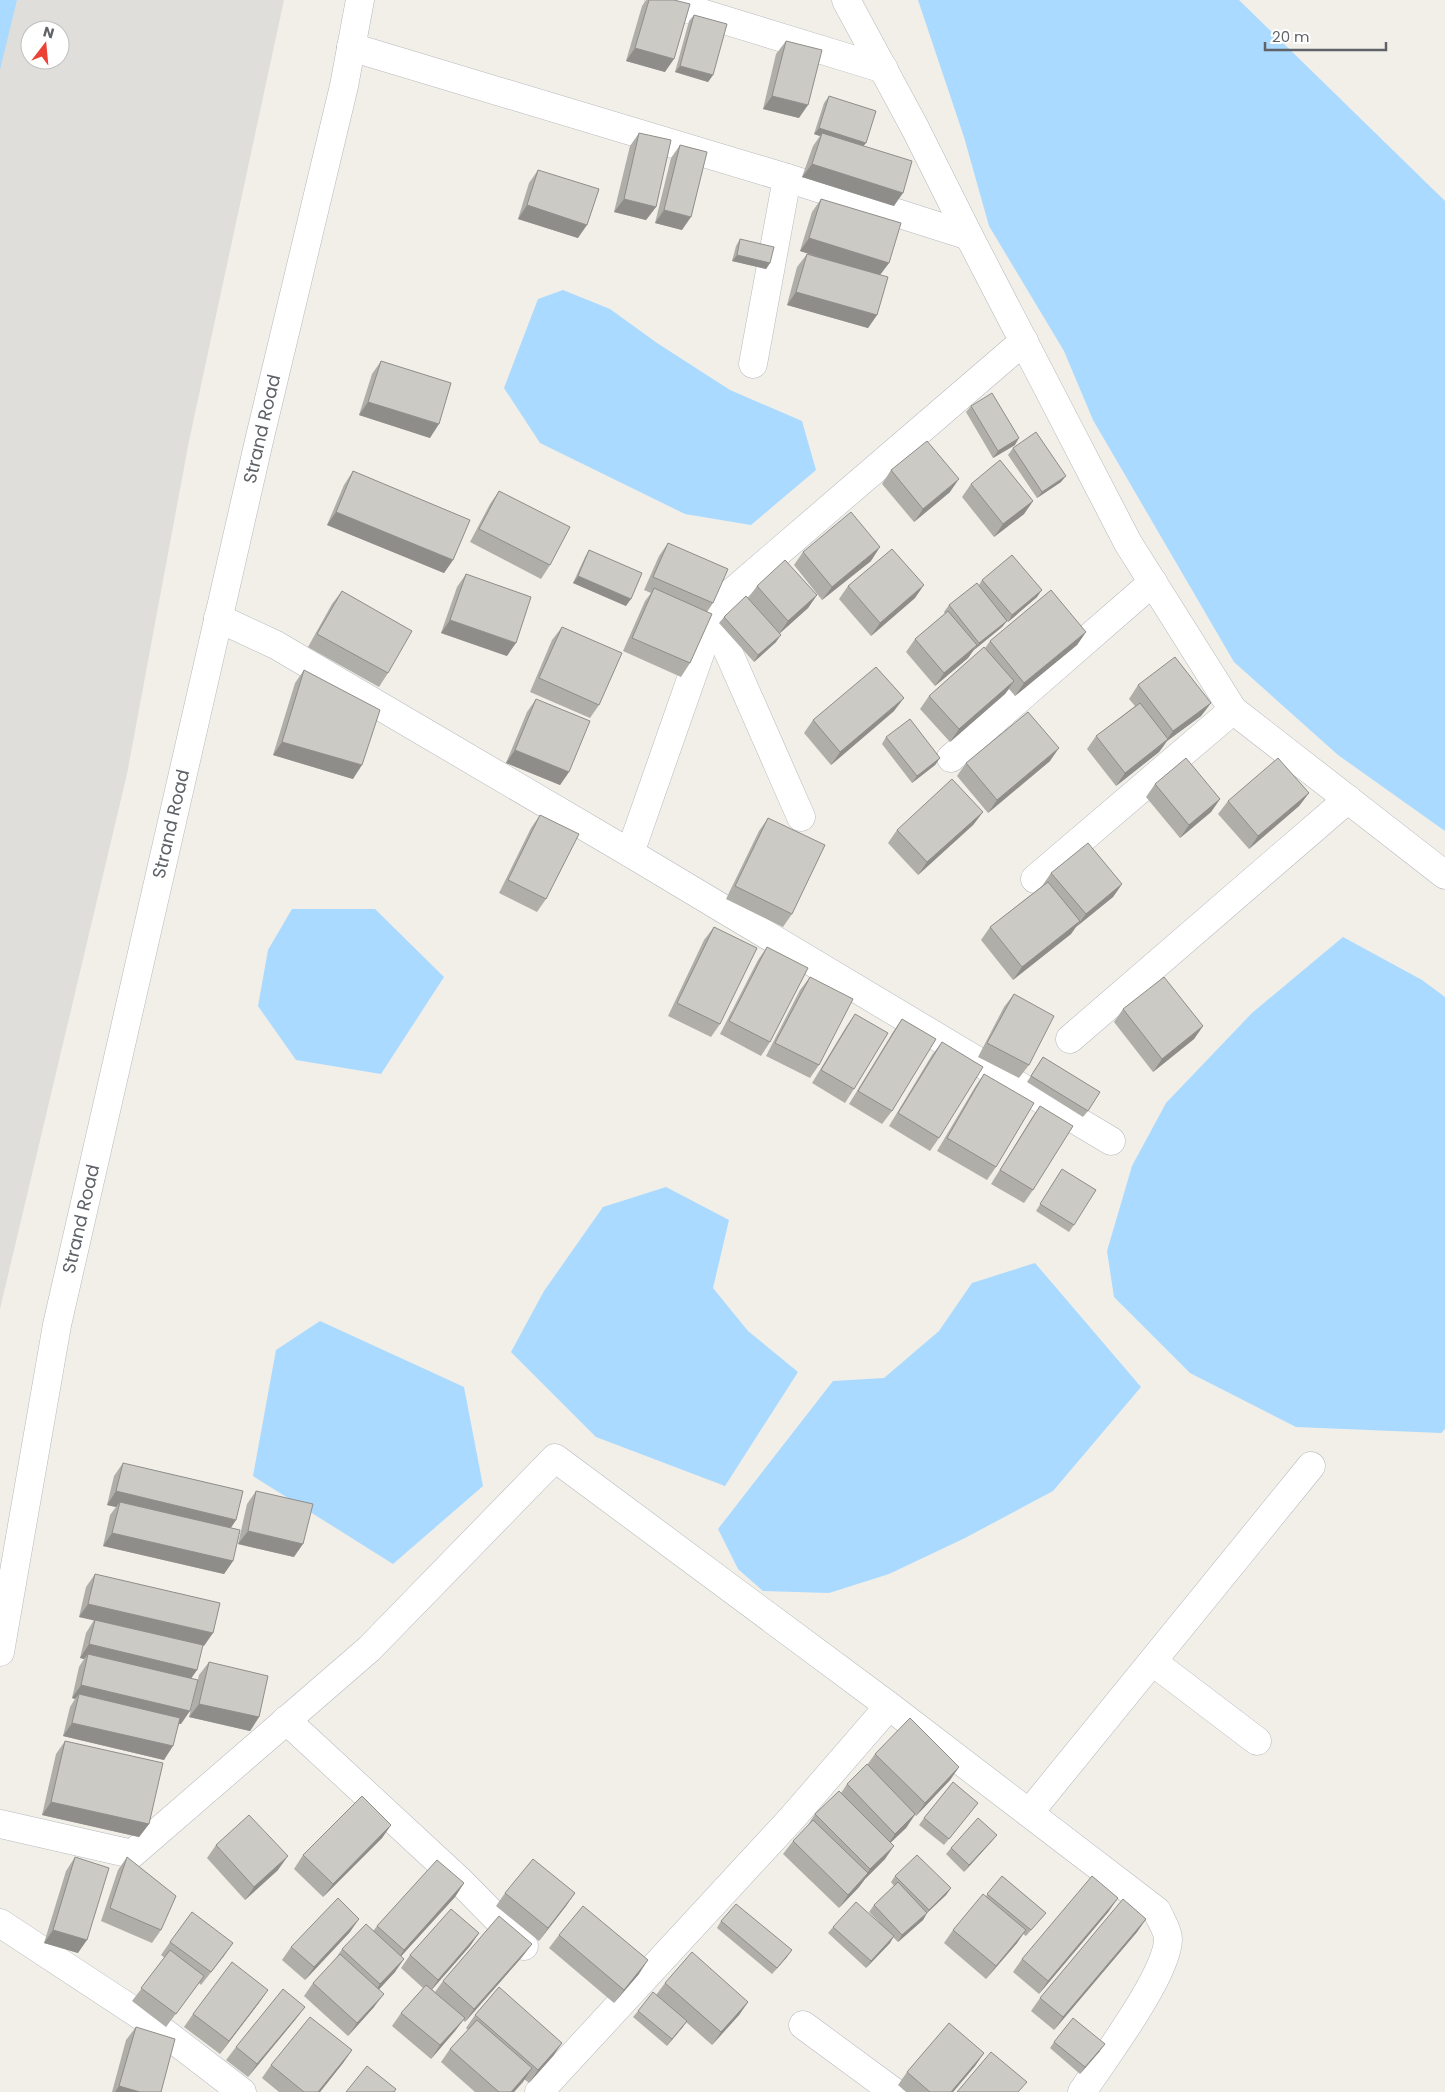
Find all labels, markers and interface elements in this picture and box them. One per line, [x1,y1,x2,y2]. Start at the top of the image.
north arrow [20,20,70,70]
scale bar [1265,20,1386,52]
text: N [41,21,56,44]
text: 20 m [1272,26,1310,47]
street label: Strand Road [237,372,286,486]
street label: Strand Road [146,767,195,881]
street label: Strand Road [56,1162,105,1276]

